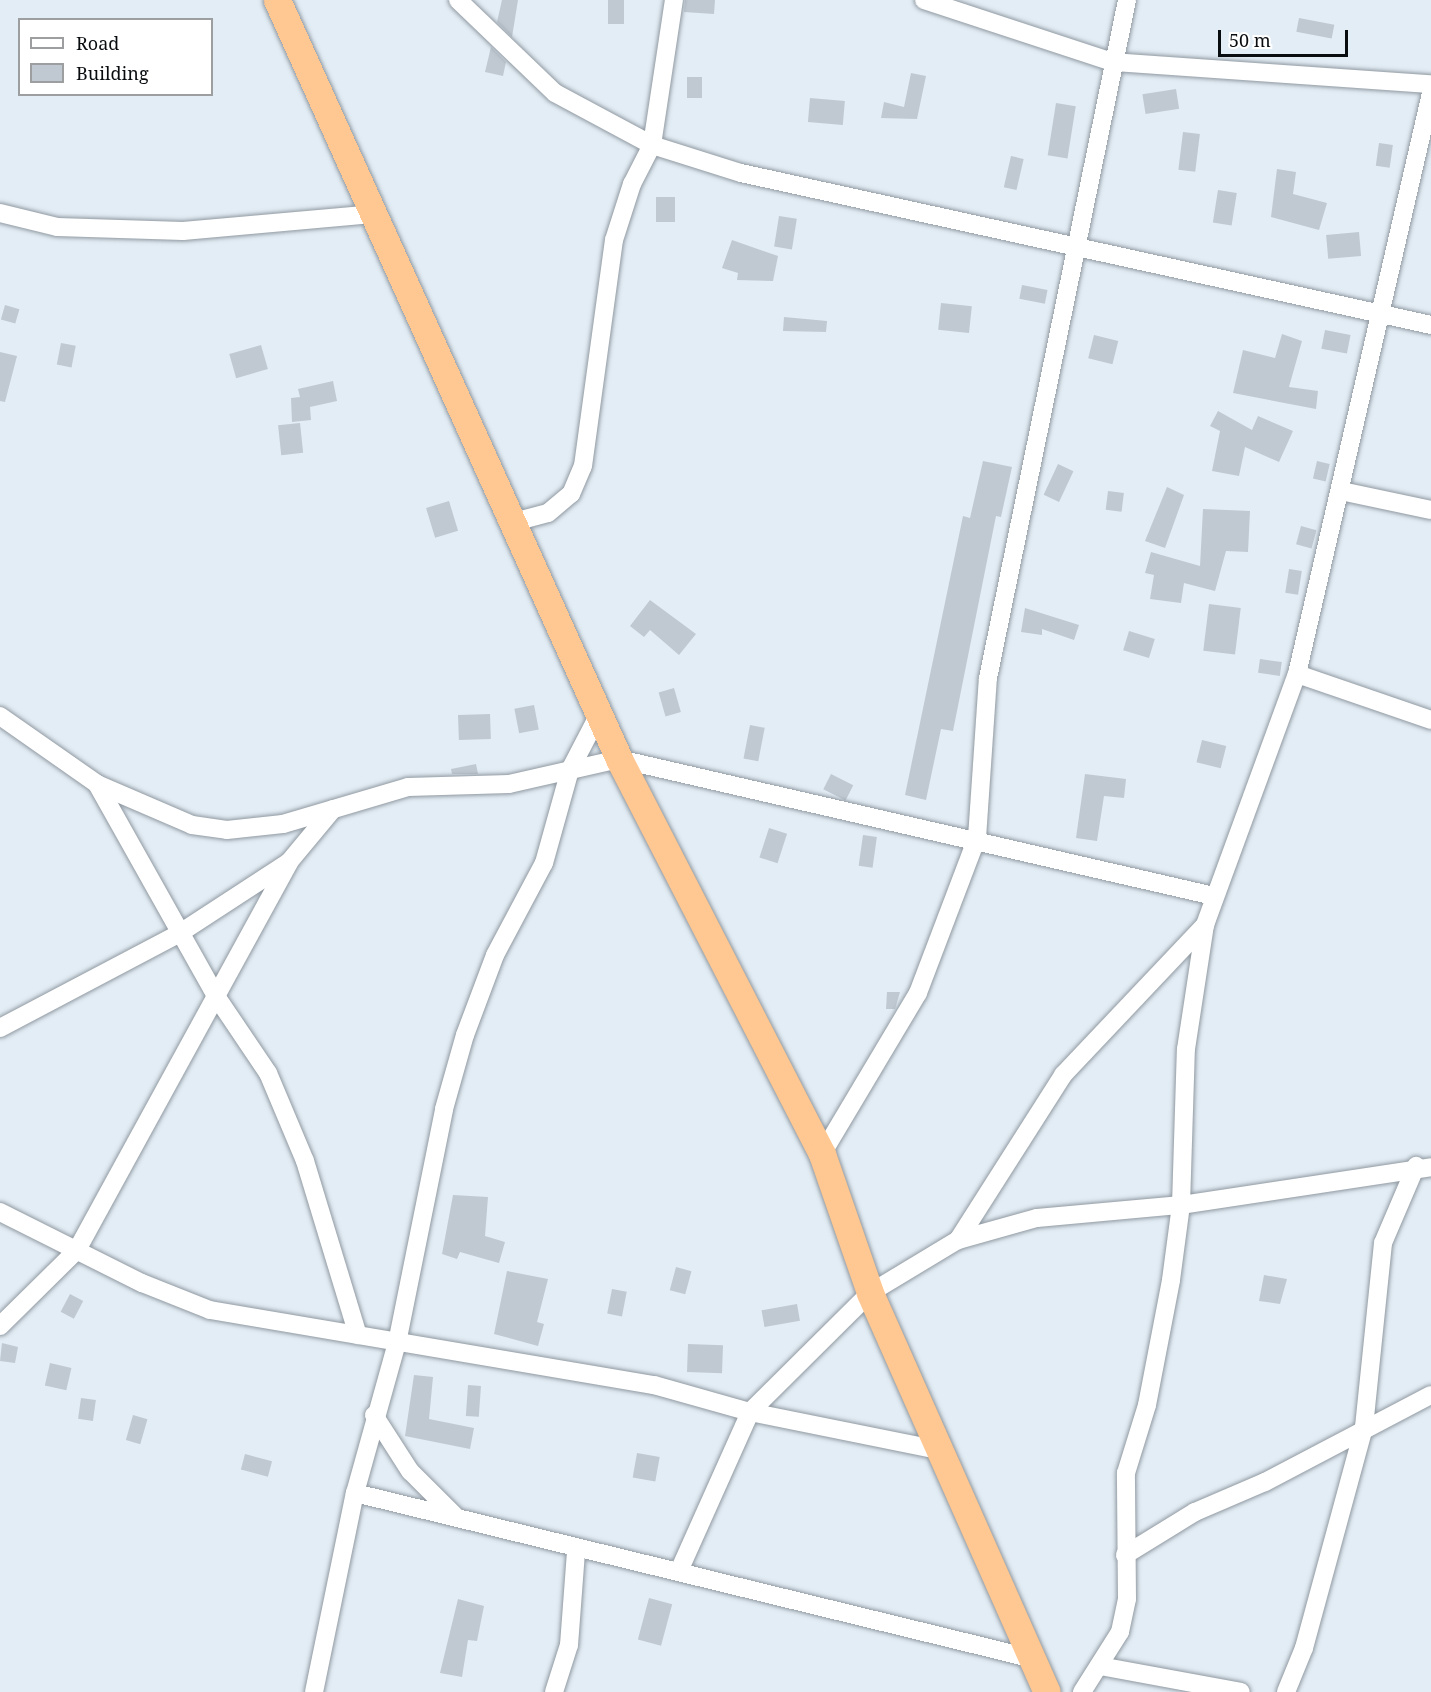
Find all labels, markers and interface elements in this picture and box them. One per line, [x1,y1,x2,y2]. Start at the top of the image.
legend [18,18,213,96]
scale bar [1221,18,1352,56]
text: 50 m [1229,28,1271,52]
text: Road [76,31,119,55]
text: Building [76,61,149,85]

